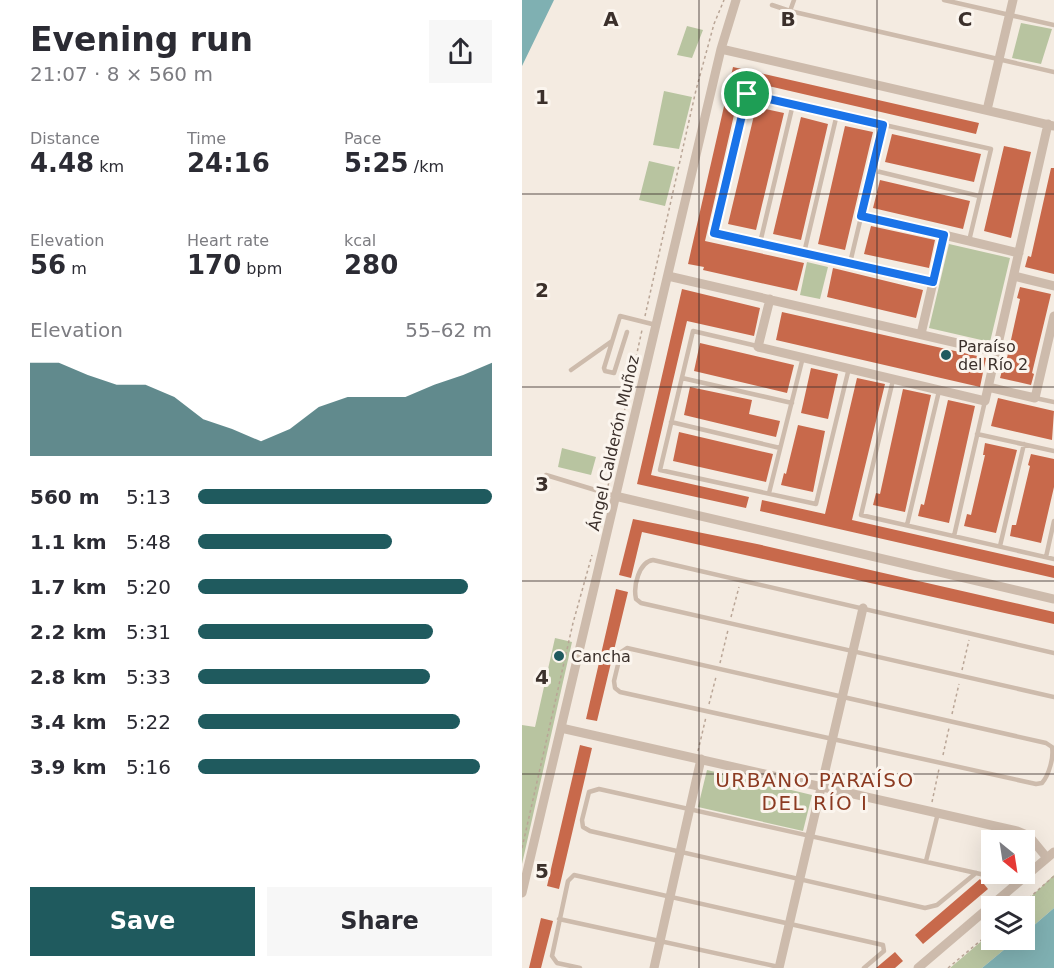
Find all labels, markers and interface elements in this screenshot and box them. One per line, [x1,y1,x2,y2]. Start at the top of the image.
text: A [603,7,619,31]
text: B [780,7,796,31]
text: C [958,7,972,31]
text: Evening run [30,20,253,59]
button: share [429,20,492,83]
text: 21:07 · 8 × 560 m [30,62,213,86]
pin [721,68,772,119]
icon: arrive [730,77,763,110]
text: 1 [535,85,549,109]
text: Distance [30,129,100,148]
text: Time [187,129,226,148]
text: Pace [344,129,381,148]
text: 4.48 [30,148,94,178]
text: 24:16 [187,148,270,178]
text: 5:25 [344,148,409,178]
text: km [94,157,124,176]
text: /km [409,157,444,176]
text: Elevation [30,231,104,250]
text: Heart rate [187,231,269,250]
text: kcal [344,231,376,250]
text: 56 [30,250,66,280]
text: 170 [187,250,241,280]
text: 280 [344,250,398,280]
text: m [66,259,87,278]
text: bpm [241,259,282,278]
text: 2 [535,278,549,302]
text: Elevation [30,318,123,342]
text: 55–62 m [405,318,492,342]
place label: Paraíso del Río 2 [958,337,1028,374]
marker: Paraíso del Río 2 [939,348,953,362]
street label: Ángel Calderón Muñoz [584,353,643,533]
text: 3 [535,472,549,496]
text: 560 m [30,485,100,509]
text: 5:13 [126,485,171,509]
text: 1.1 km [30,530,107,554]
text: 5:48 [126,530,171,554]
text: 1.7 km [30,575,107,599]
text: 5:20 [126,575,171,599]
text: 2.2 km [30,620,107,644]
text: 5:31 [126,620,171,644]
place label: Cancha [571,647,631,666]
marker: Cancha [552,649,566,663]
text: 2.8 km [30,665,107,689]
text: 5:33 [126,665,171,689]
text: 4 [535,665,549,689]
text: 3.4 km [30,710,107,734]
text: 5:22 [126,710,171,734]
text: 3.9 km [30,755,107,779]
text: 5:16 [126,755,171,779]
district label: URBANO PARAÍSO DEL RÍO I [715,768,915,815]
north arrow [981,830,1035,884]
map controls [981,830,1035,950]
text: 5 [535,859,549,883]
button: Save [30,887,255,956]
button: Share [267,887,492,956]
button: layers [981,896,1035,950]

